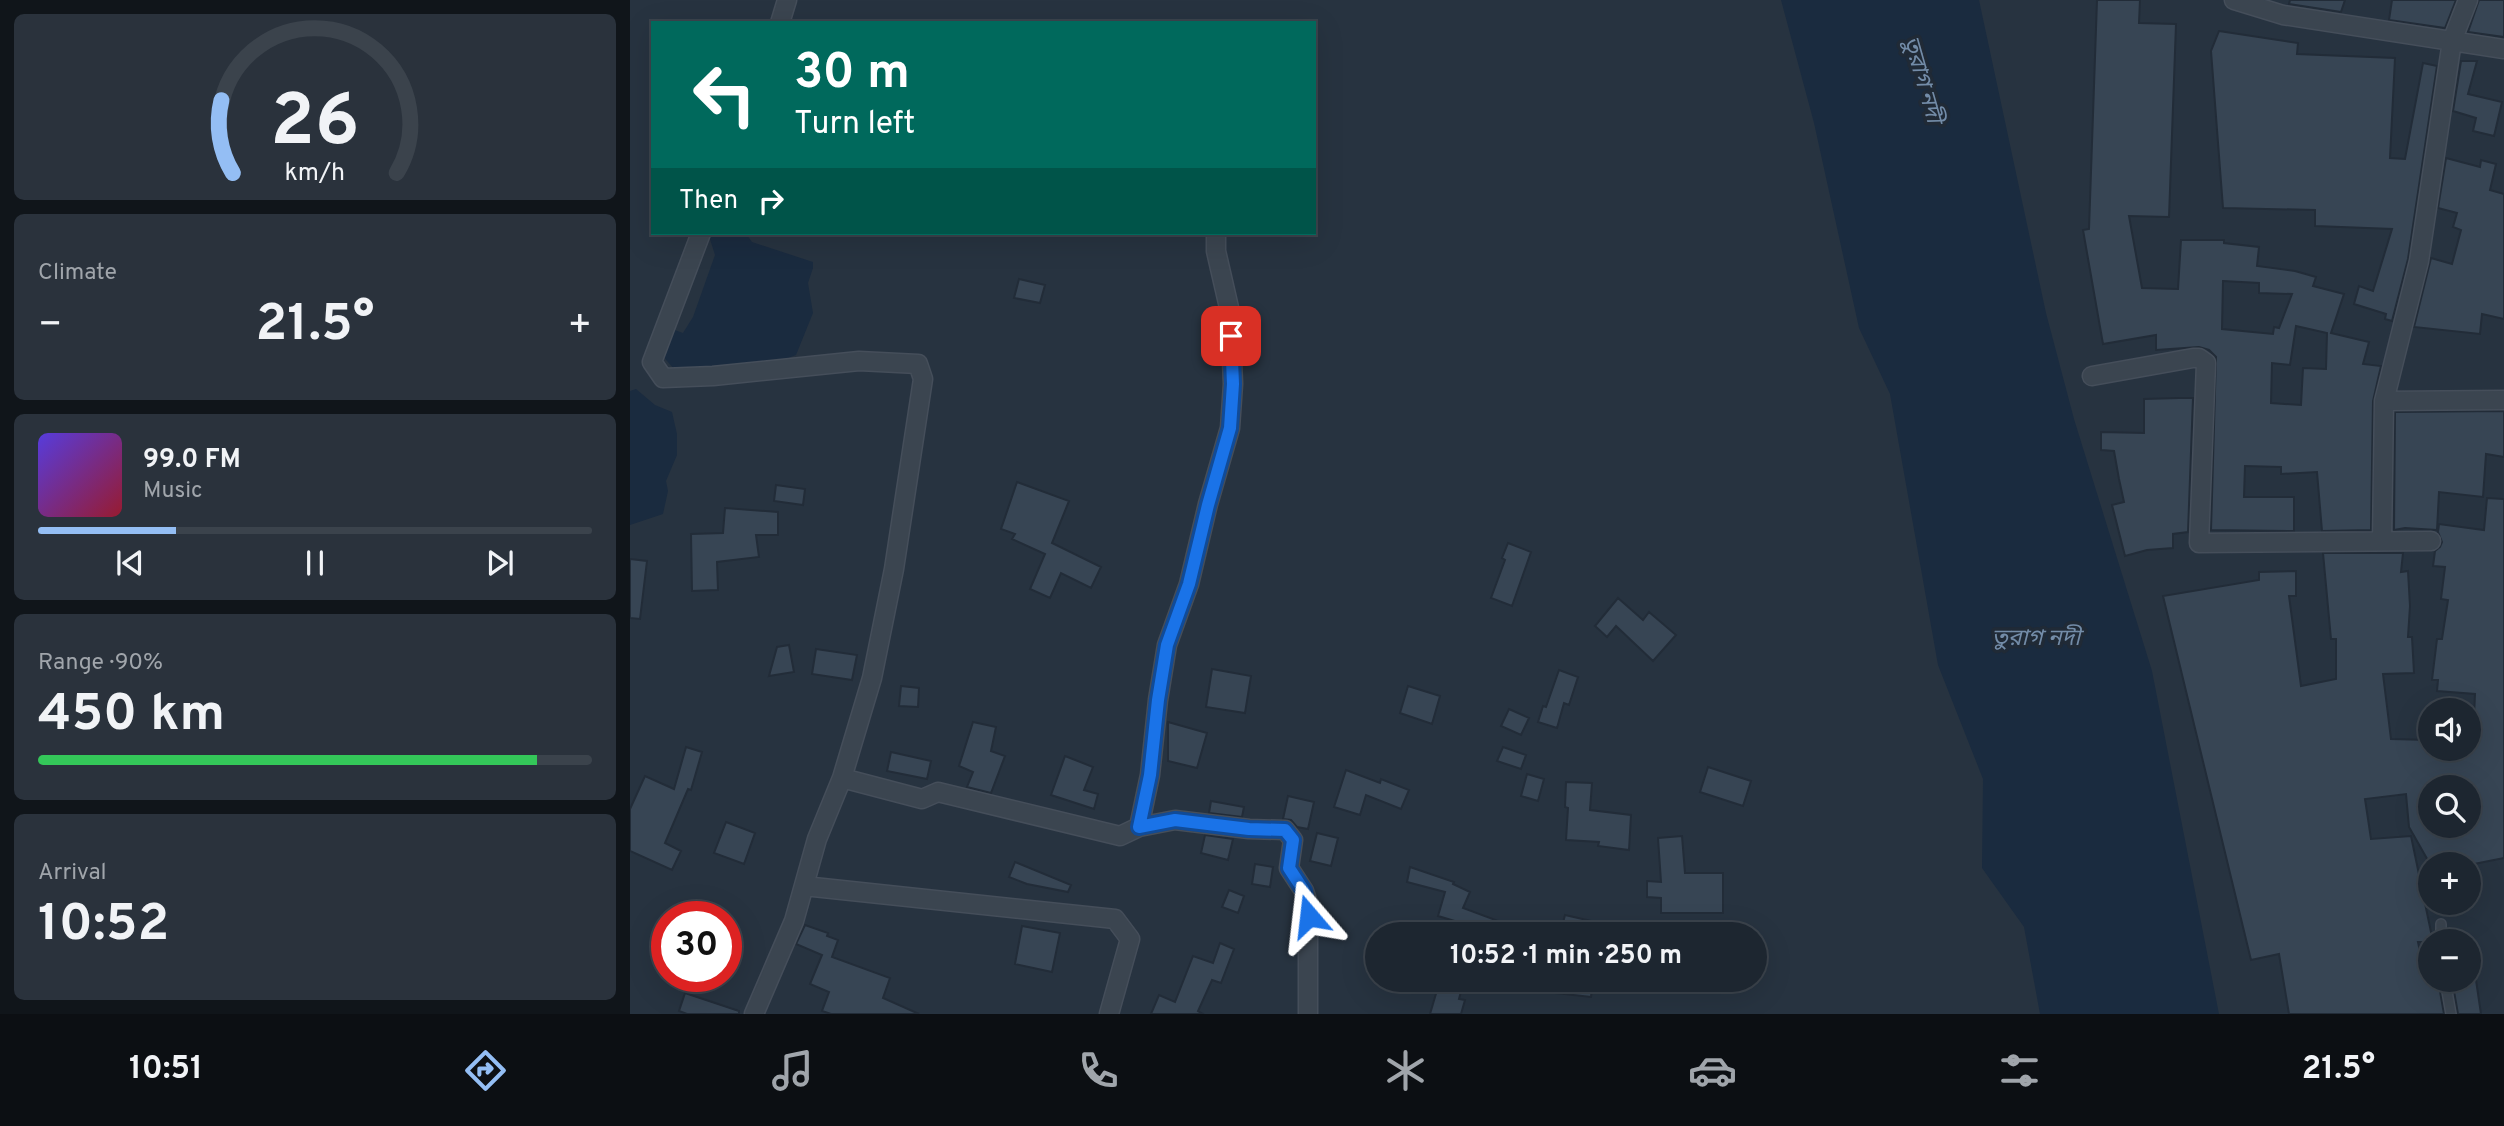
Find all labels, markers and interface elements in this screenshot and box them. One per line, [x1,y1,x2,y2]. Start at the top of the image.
water label: তুরাগ নদী [1895,33,1949,130]
text: 30 m [794,44,910,106]
icon: left [679,49,770,140]
text: 26 [270,79,360,171]
text: Turn left [794,105,915,145]
text: km/h [285,158,345,190]
icon: right [752,182,790,220]
text: Then [679,185,738,218]
text: Climate [38,259,117,288]
text: 21.5° [256,293,374,359]
text: − [38,302,63,351]
text: + [567,302,592,351]
pin [1201,306,1261,366]
icon: arrive [1212,317,1250,355]
text: 99.0 FM [143,444,241,477]
text: Music [143,477,203,506]
icon: previous [111,544,149,582]
icon: pause [296,544,334,582]
icon: next [481,544,519,582]
water label: তুরাগ নদী [1992,624,2084,654]
text: Range · 90% [38,649,163,678]
text: 450 km [38,683,225,749]
map controls [2418,698,2481,992]
button: sound [2418,698,2481,761]
button: search [2418,775,2481,838]
button: + [2418,852,2481,915]
text: Arrival [38,859,107,888]
position arrow [1272,879,1346,953]
text: 10:52 [38,893,169,959]
speed limit sign: 30 [651,901,742,992]
button: − [2418,929,2481,992]
text: 10:52 · 1 min · 250 m [1450,940,1682,973]
icon: directions [461,1046,510,1095]
icon: music [768,1046,817,1095]
icon: phone [1074,1046,1123,1095]
icon: climate [1381,1046,1430,1095]
icon: car [1688,1046,1737,1095]
icon: filters [1995,1046,2044,1095]
text: 10:51 [129,1050,203,1090]
text: 21.5° [2302,1050,2375,1090]

